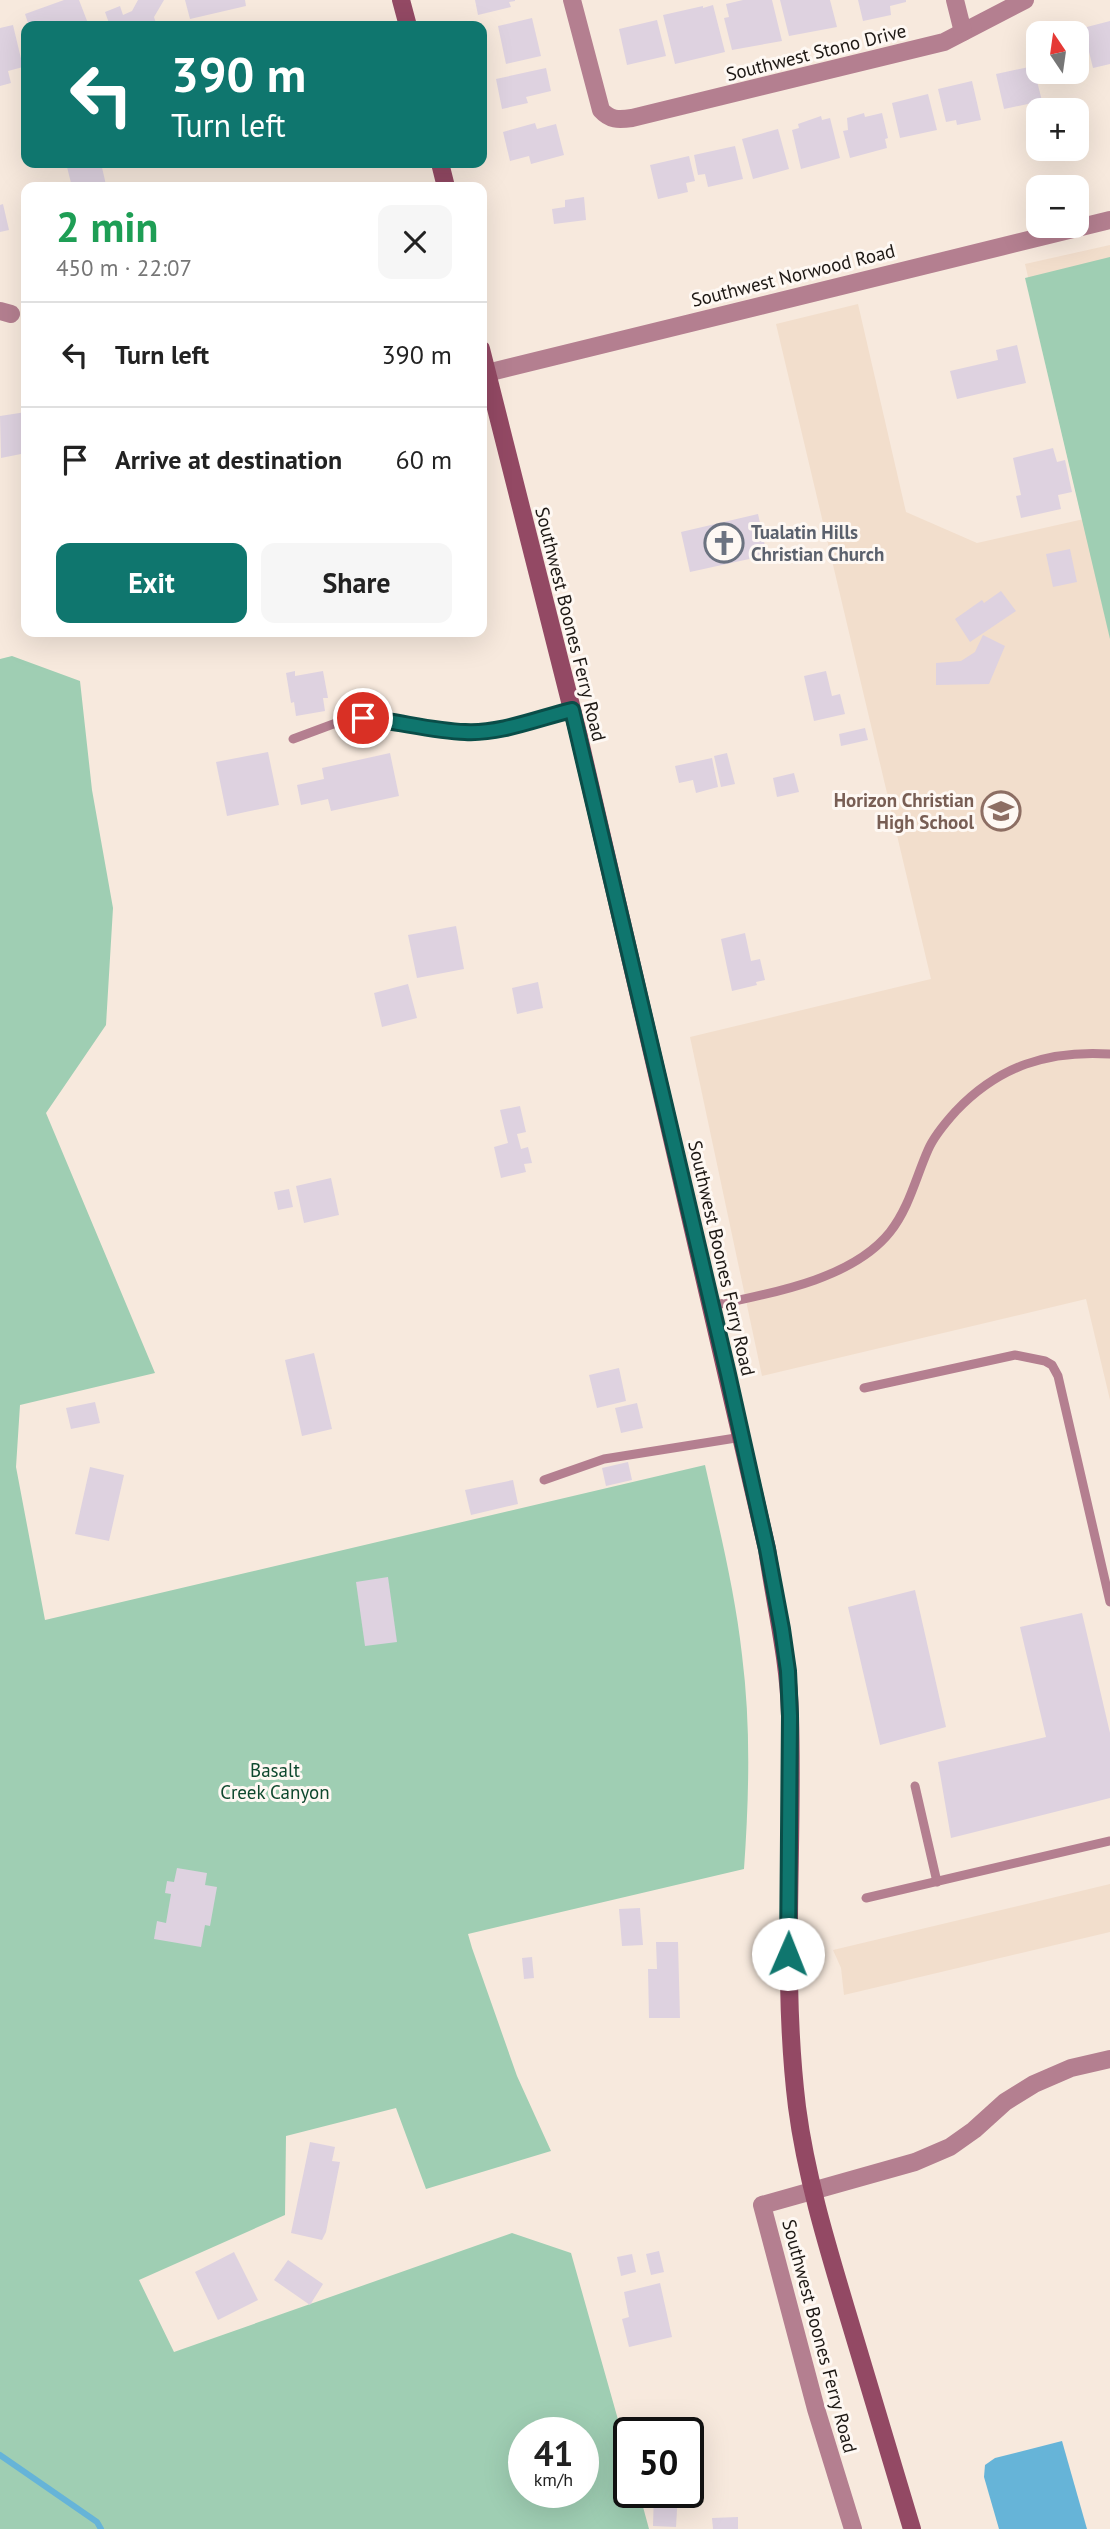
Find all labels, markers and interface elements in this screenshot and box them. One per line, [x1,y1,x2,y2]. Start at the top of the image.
street label: Southwest Stono Drive [723,18,909,86]
north arrow [1026,21,1088,84]
map controls [1026,21,1089,238]
text: 390 m [171,42,306,106]
icon: left [56,49,147,140]
button: + [1026,98,1089,161]
text: Turn left [171,104,286,146]
button: − [1026,175,1089,238]
text: 2 min [56,199,158,254]
button: close [378,205,452,279]
street label: Southwest Norwood Road [689,238,897,312]
text: 450 m · 22:07 [56,253,192,282]
icon: left [56,336,94,374]
text: Turn left [115,338,209,371]
text: 390 m [381,338,452,371]
icon: arrive [56,441,94,479]
text: Arrive at destination [115,443,342,476]
text: 60 m [396,443,452,476]
street label: Southwest Boones Ferry Road [530,504,612,744]
place label: Tualatin Hills Christian Church [751,520,884,566]
church icon: Tualatin Hills Christian Church [703,522,745,564]
button: Exit [56,543,247,623]
button: Share [261,543,452,623]
pin [333,688,393,748]
icon: arrive [344,699,382,737]
place label: Horizon Christian High School [834,788,974,834]
school or university icon: Horizon Christian High School [980,790,1022,832]
street label: Southwest Boones Ferry Road [683,1138,761,1378]
park label: Basalt Creek Canyon [220,1758,330,1804]
position arrow [751,1917,825,1991]
street label: Southwest Boones Ferry Road [777,2217,863,2455]
speed limit sign: 50 [613,2417,704,2508]
text: 41 [534,2430,573,2476]
text: km/h [534,2468,573,2491]

